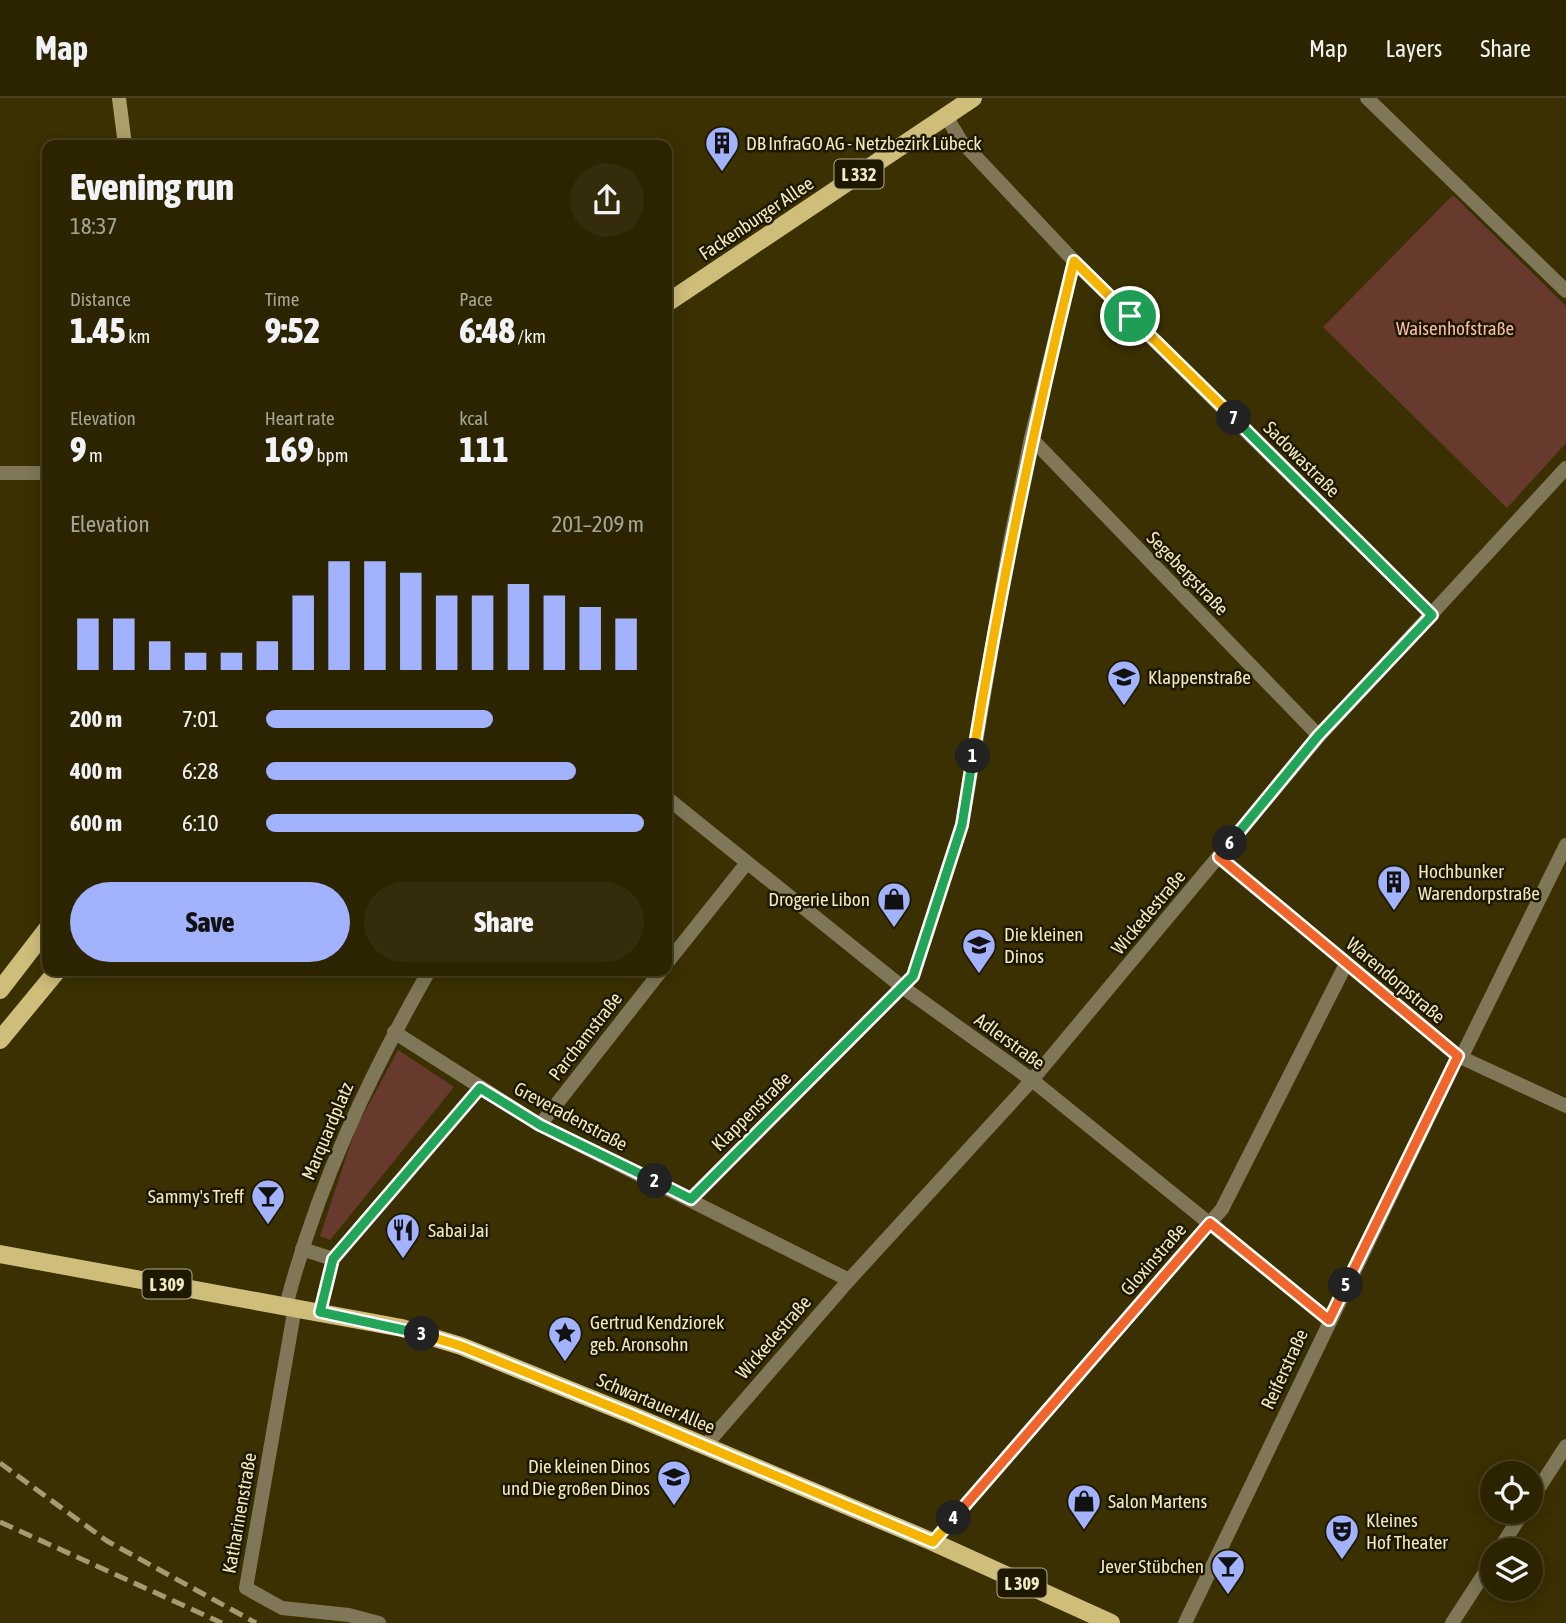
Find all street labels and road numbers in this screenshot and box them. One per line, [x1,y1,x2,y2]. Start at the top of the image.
road number: L 332 [834,160,884,188]
street label: Fackenburger Allee [695,172,817,264]
street label: Sadowastraße [1259,416,1345,502]
street label: Segebergstraße [1143,527,1233,619]
street label: Wickedestraße [1106,865,1190,959]
street label: Warendorpstraße [1342,932,1450,1028]
street label: Parchamstraße [544,987,626,1085]
street label: Adlerstraße [971,1008,1049,1074]
street label: Klappenstraße [707,1067,795,1155]
street label: Greveradenstraße [511,1077,631,1155]
street label: Marquardplatz [297,1079,358,1183]
street label: Gloxinstraße [1116,1218,1190,1300]
road number: L 309 [142,1269,192,1298]
street label: Wickedestraße [731,1291,815,1383]
street label: Reiferstraße [1256,1325,1312,1413]
street label: Schwartauer Allee [594,1368,718,1438]
street label: Katharinenstraße [218,1451,260,1575]
road number: L 309 [998,1568,1046,1598]

